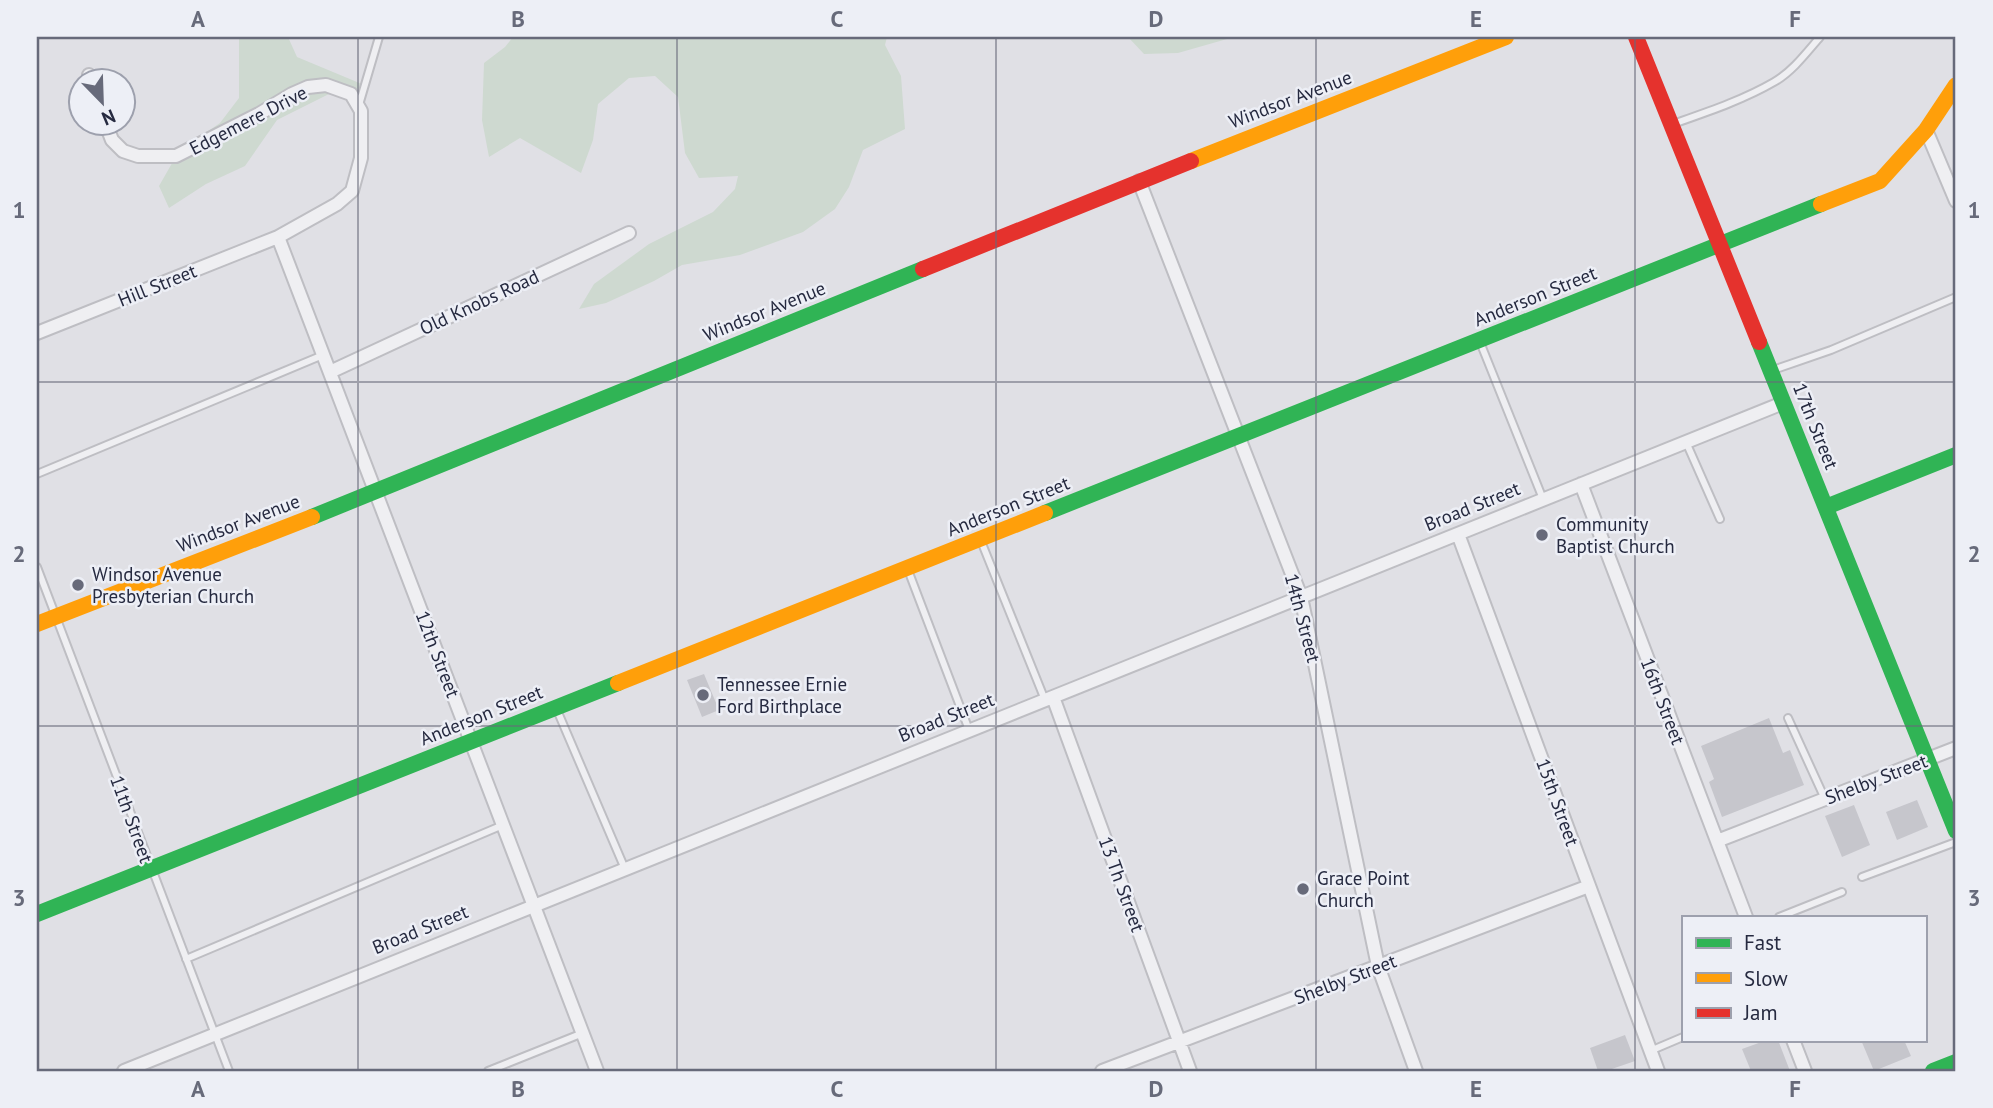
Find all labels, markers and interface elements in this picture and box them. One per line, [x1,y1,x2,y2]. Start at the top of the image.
text: A [191,4,205,33]
text: B [511,4,525,33]
text: C [831,4,844,33]
text: D [1149,4,1163,33]
text: E [1470,4,1482,33]
text: F [1789,4,1801,33]
street label: Windsor Avenue [1225,65,1355,133]
north arrow [66,66,136,136]
street label: Edgemere Drive [185,80,311,160]
text: N [98,104,119,131]
text: 1 [12,195,26,224]
text: 1 [1967,195,1981,224]
street label: Hill Street [114,258,200,312]
street label: Anderson Street [1470,260,1600,331]
street label: Old Knobs Road [415,264,543,340]
street label: Windsor Avenue [699,276,829,346]
street label: 17th Street [1788,379,1844,473]
street label: Anderson Street [943,470,1073,541]
street label: Broad Street [1421,476,1524,536]
street label: Windsor Avenue [173,489,303,557]
place label: Community Baptist Church [1556,512,1675,558]
marker: Community Baptist Church [1534,527,1550,543]
text: 2 [12,539,26,568]
text: 2 [1967,539,1981,568]
place label: Windsor Avenue Presbyterian Church [92,562,254,608]
street label: 14th Street [1280,571,1327,666]
marker: Windsor Avenue Presbyterian Church [70,577,86,593]
street label: 12th Street [410,607,466,701]
street label: 16th Street [1635,654,1691,748]
place label: Tennessee Ernie Ford Birthplace [717,672,847,718]
street label: Anderson Street [416,679,546,750]
marker: Tennessee Ernie Ford Birthplace [695,687,711,703]
street label: Broad Street [895,687,998,747]
street label: Shelby Street [1822,748,1931,809]
street label: 15th Street [1531,755,1585,849]
street label: 11th Street [105,772,159,866]
street label: 13 Th Street [1094,833,1151,935]
place label: Grace Point Church [1317,866,1410,912]
marker: Grace Point Church [1295,881,1311,897]
text: 3 [12,883,26,912]
text: 3 [1967,883,1981,912]
street label: Broad Street [369,899,472,959]
legend [1682,916,1926,1042]
text: Fast [1744,929,1781,956]
street label: Shelby Street [1291,948,1400,1009]
text: Slow [1744,965,1788,992]
text: Jam [1743,999,1778,1026]
text: A [191,1074,205,1103]
text: B [511,1074,525,1103]
text: C [831,1074,844,1103]
text: D [1149,1074,1163,1103]
text: E [1470,1074,1482,1103]
text: F [1789,1074,1801,1103]

